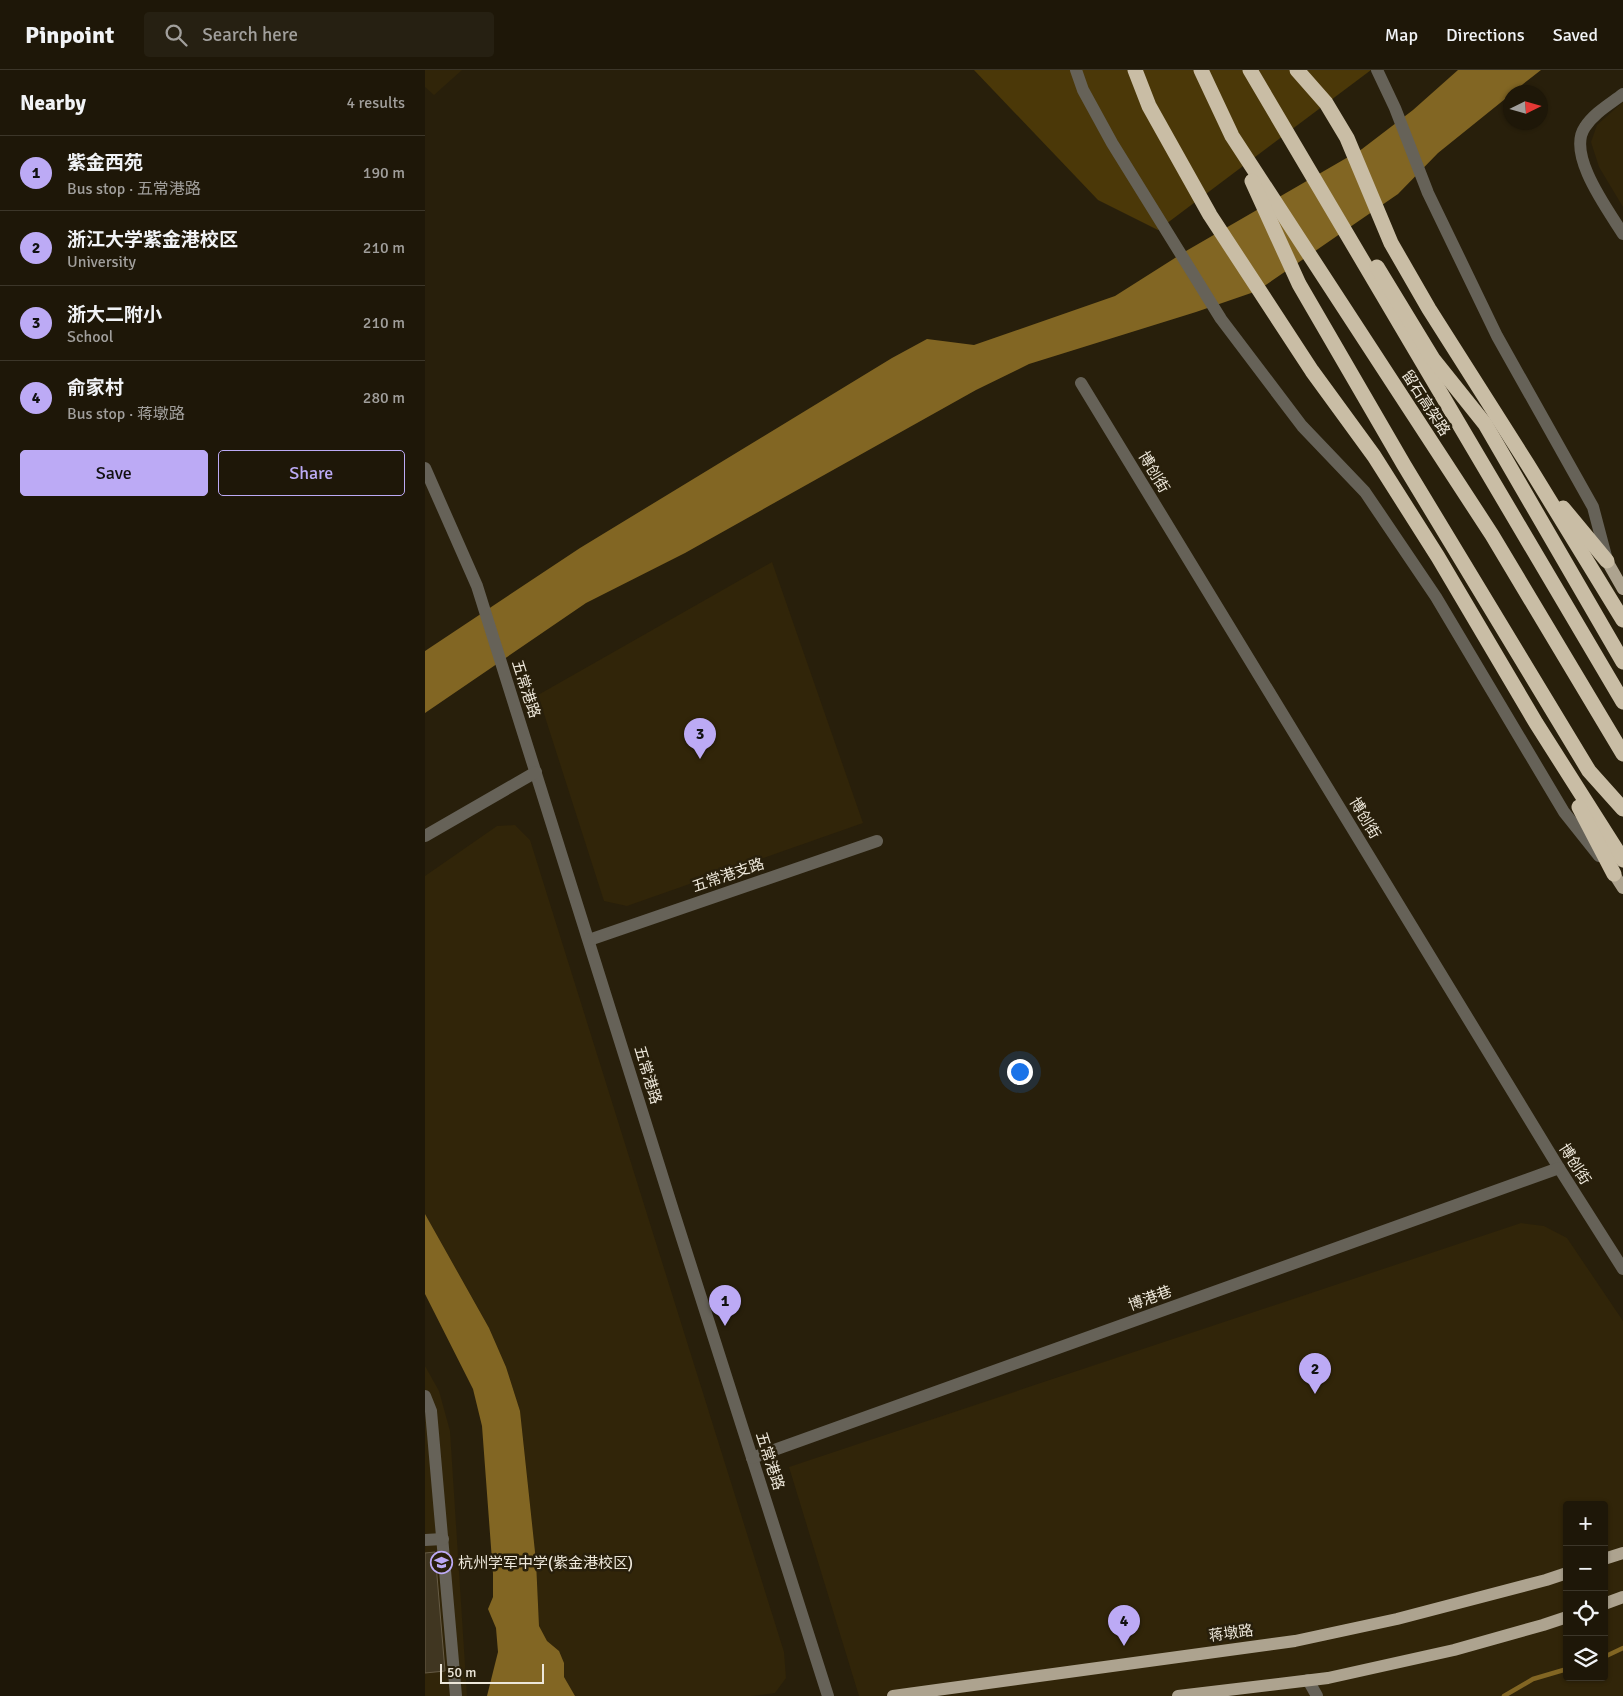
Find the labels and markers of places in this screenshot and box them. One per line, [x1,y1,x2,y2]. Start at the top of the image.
pin: 3 [684,718,716,759]
pin: 1 [709,1285,741,1326]
pin: 2 [1299,1353,1331,1394]
school or university icon: 杭州学军中学(紫金港校区) [430,1551,454,1575]
place label: 杭州学军中学(紫金港校区) [458,1554,633,1572]
pin: 4 [1108,1605,1140,1646]

